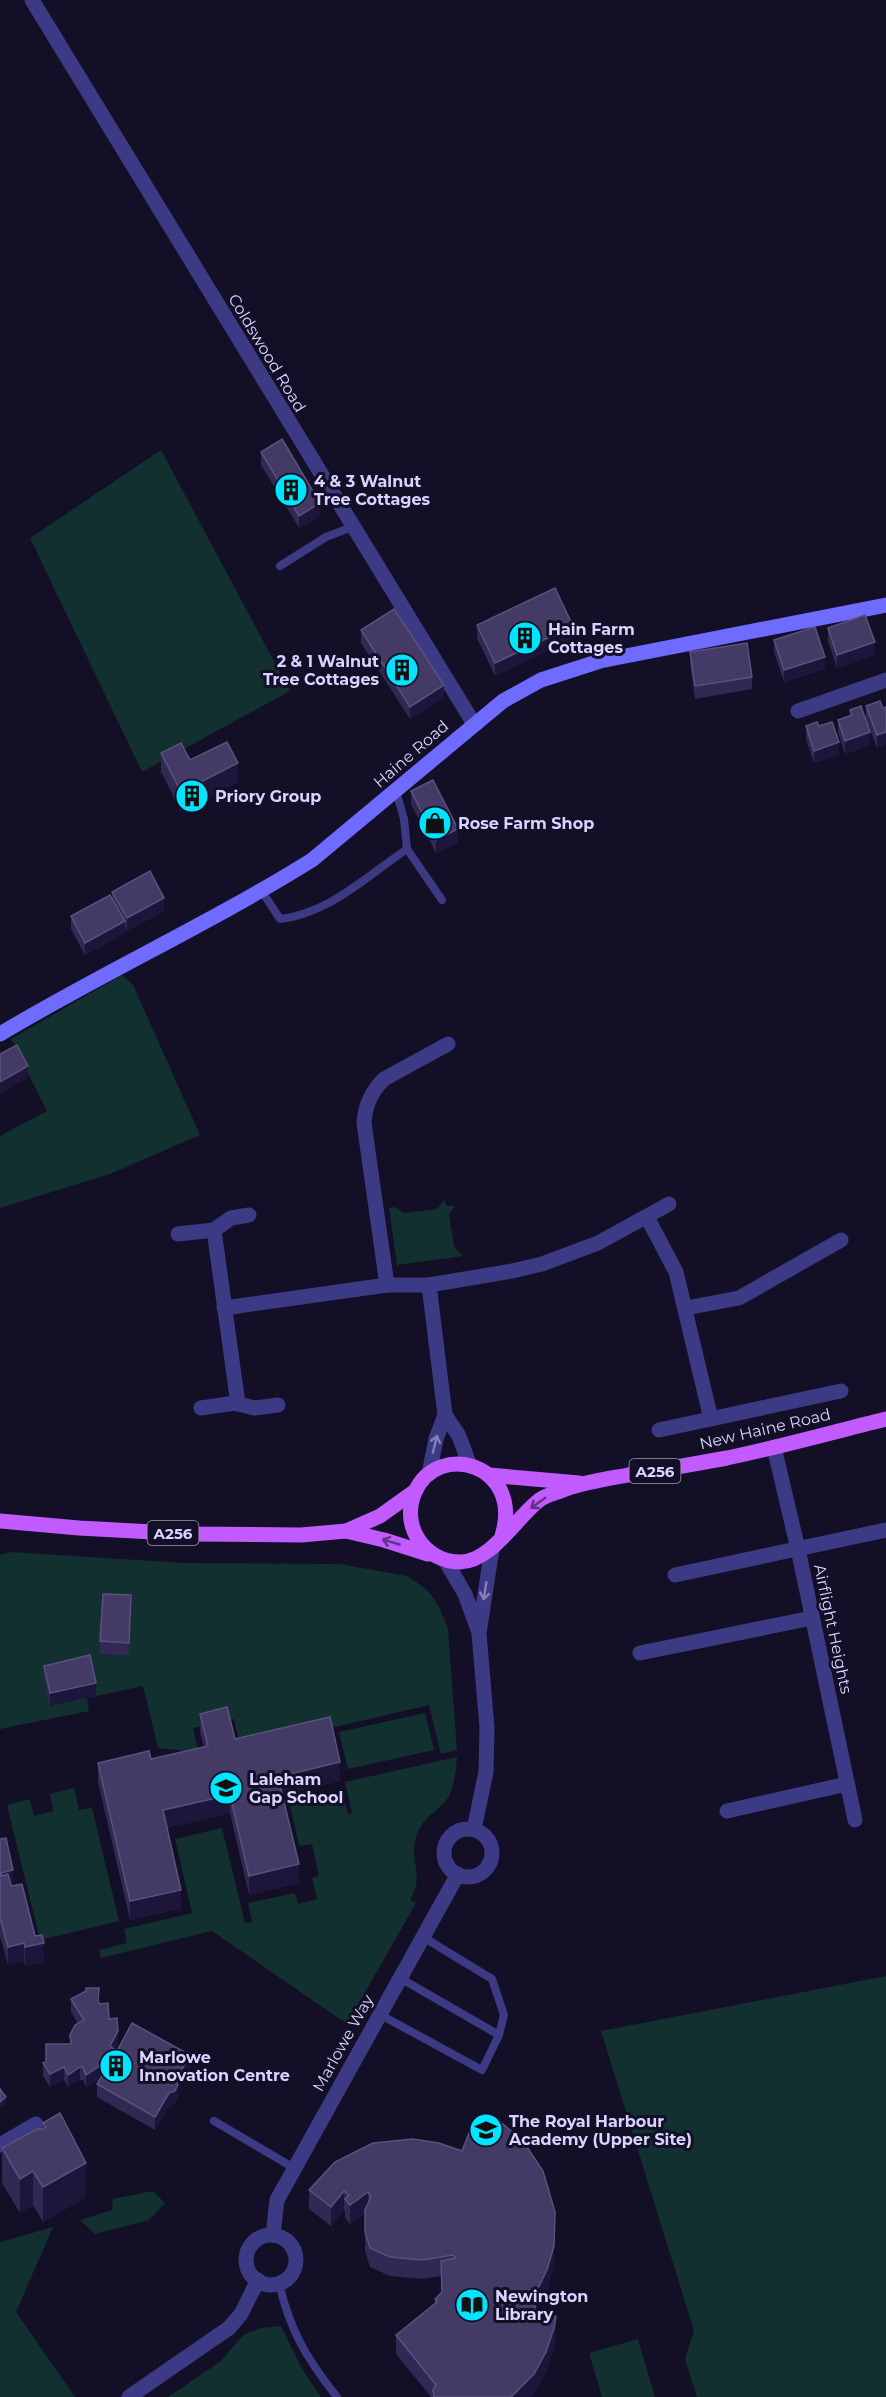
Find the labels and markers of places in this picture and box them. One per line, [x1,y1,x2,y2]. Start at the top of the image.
building icon: 4 & 3 Walnut Tree Cottages [273,472,309,508]
place label: 4 & 3 Walnut Tree Cottages [314,472,431,509]
building icon: Hain Farm Cottages [507,620,543,656]
place label: Hain Farm Cottages [548,620,635,657]
place label: 2 & 1 Walnut Tree Cottages [263,652,379,689]
building icon: 2 & 1 Walnut Tree Cottages [384,652,420,688]
building icon: Priory Group [174,778,210,814]
place label: Priory Group [215,787,321,806]
shop icon: Rose Farm Shop [417,805,453,841]
place label: Rose Farm Shop [458,814,594,833]
school or university icon: Laleham Gap School [208,1770,244,1806]
place label: Laleham Gap School [249,1770,343,1807]
building icon: Marlowe Innovation Centre [98,2048,134,2084]
place label: Marlowe Innovation Centre [139,2048,290,2085]
school or university icon: The Royal Harbour Academy (Upper Site) [468,2112,504,2148]
place label: The Royal Harbour Academy (Upper Site) [508,2112,692,2149]
library icon: Newington Library [454,2287,490,2323]
place label: Newington Library [495,2287,588,2324]

